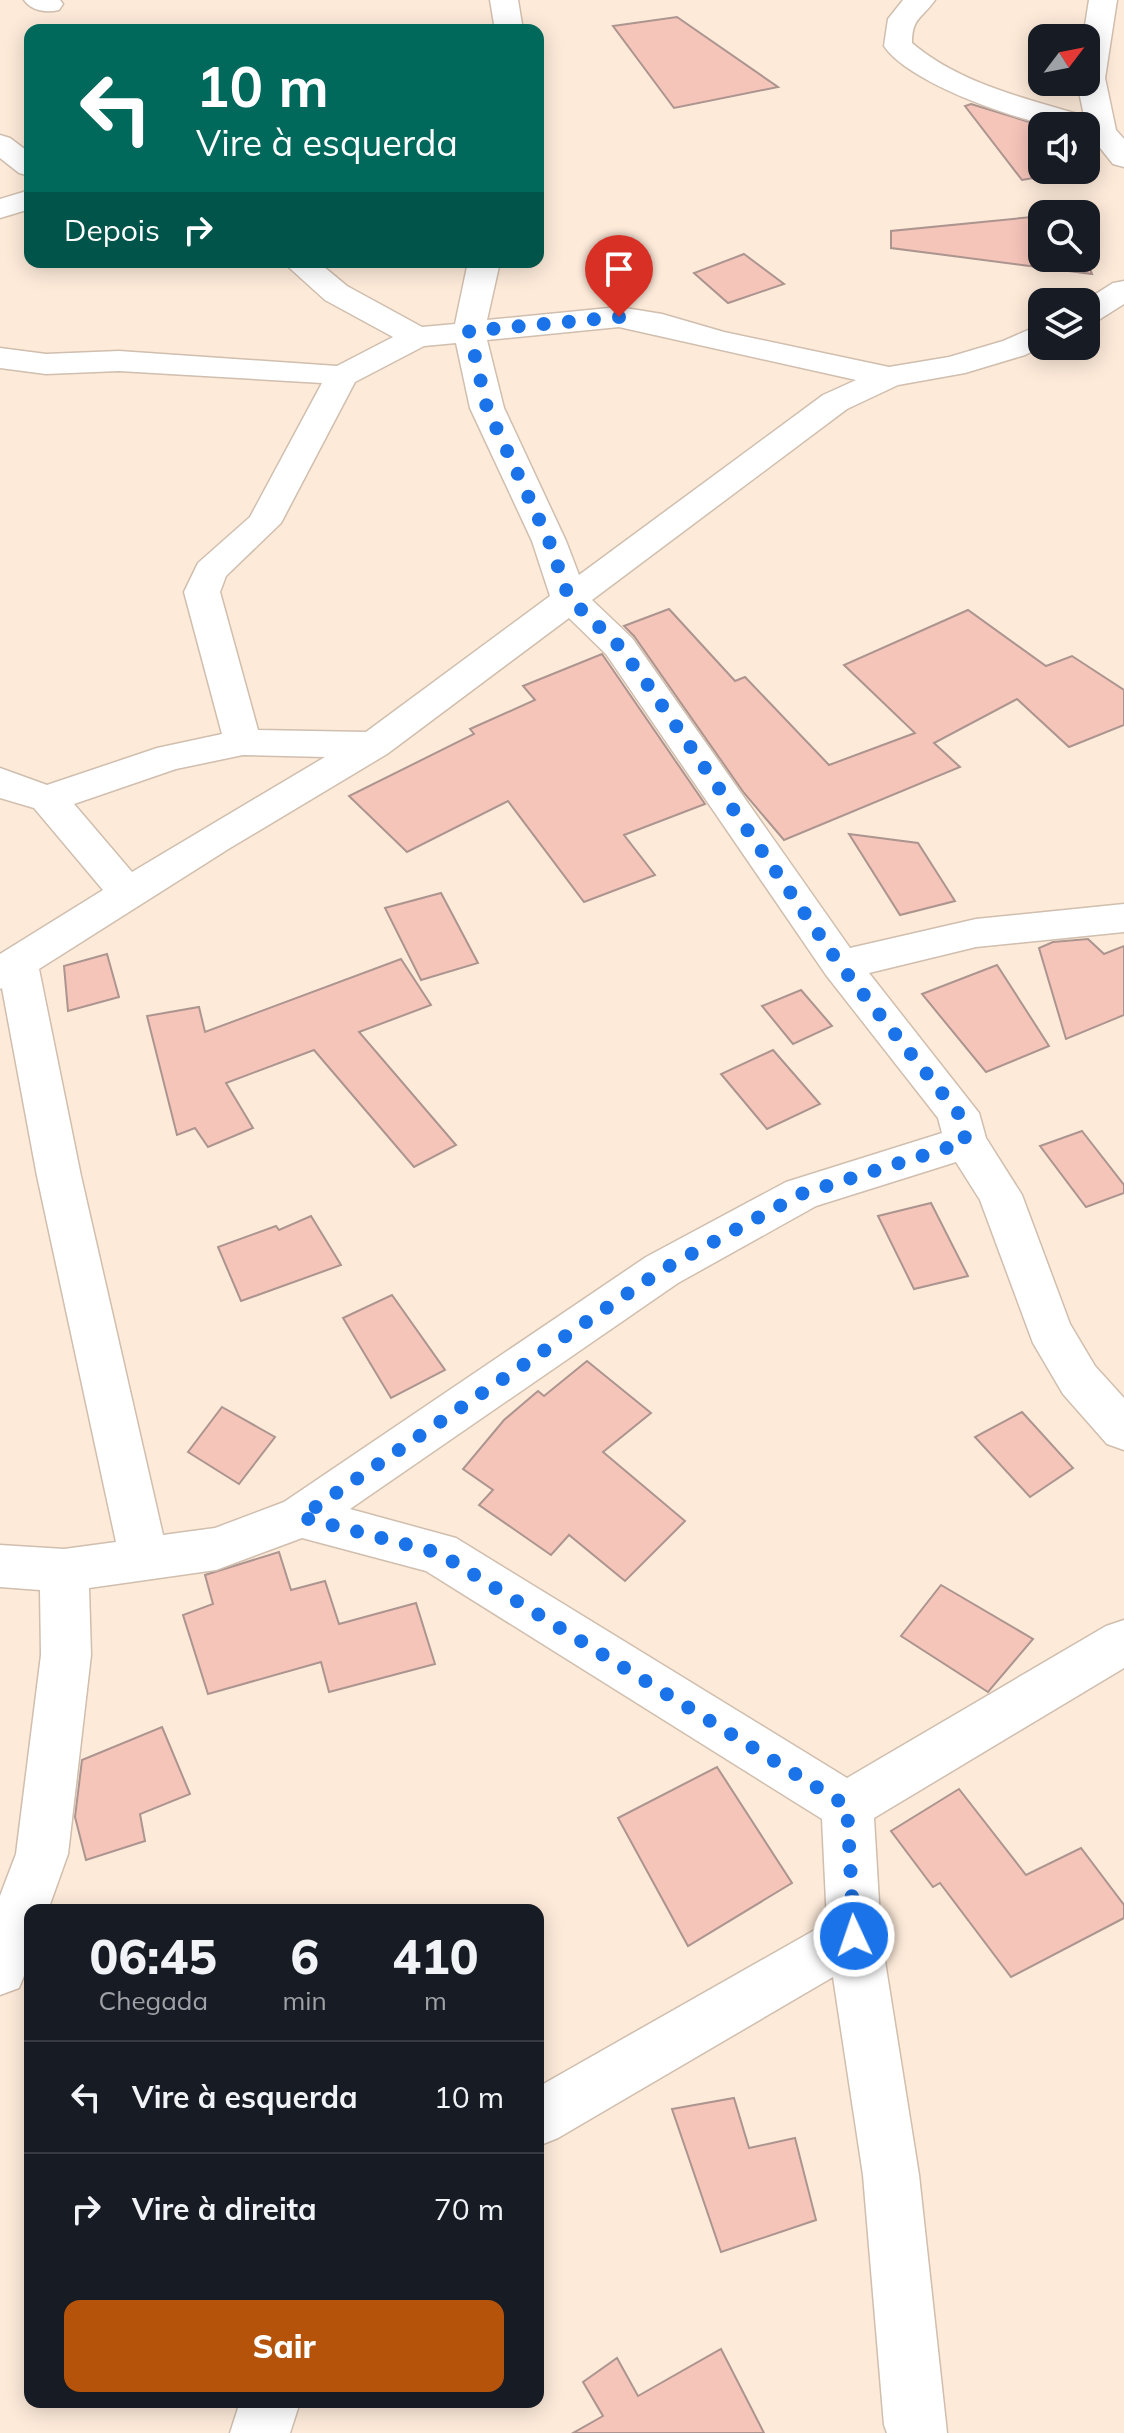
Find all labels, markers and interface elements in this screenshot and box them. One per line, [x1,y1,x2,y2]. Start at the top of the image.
north arrow [1028,24,1100,96]
map controls [1028,24,1100,360]
text: 10 m [196,51,329,121]
icon: left [64,56,168,160]
button: sound [1028,112,1100,184]
text: Vire à esquerda [196,120,458,165]
button: search [1028,200,1100,272]
icon: right [176,208,220,252]
text: Depois [64,211,160,249]
pin [585,235,653,317]
icon: arrive [597,247,641,291]
button: layers [1028,288,1100,360]
position arrow [812,1894,896,1978]
text: 06:45 [89,1926,217,1986]
text: 6 [290,1926,319,1986]
text: 410 [392,1926,479,1986]
text: Chegada [98,1984,208,2017]
text: min [283,1984,327,2017]
text: m [424,1984,447,2017]
icon: left [64,2075,108,2119]
text: Vire à esquerda [132,2078,358,2116]
text: 10 m [434,2078,504,2116]
icon: right [64,2187,108,2231]
text: Vire à direita [132,2190,317,2228]
text: 70 m [434,2190,504,2228]
button: Sair [64,2300,504,2392]

